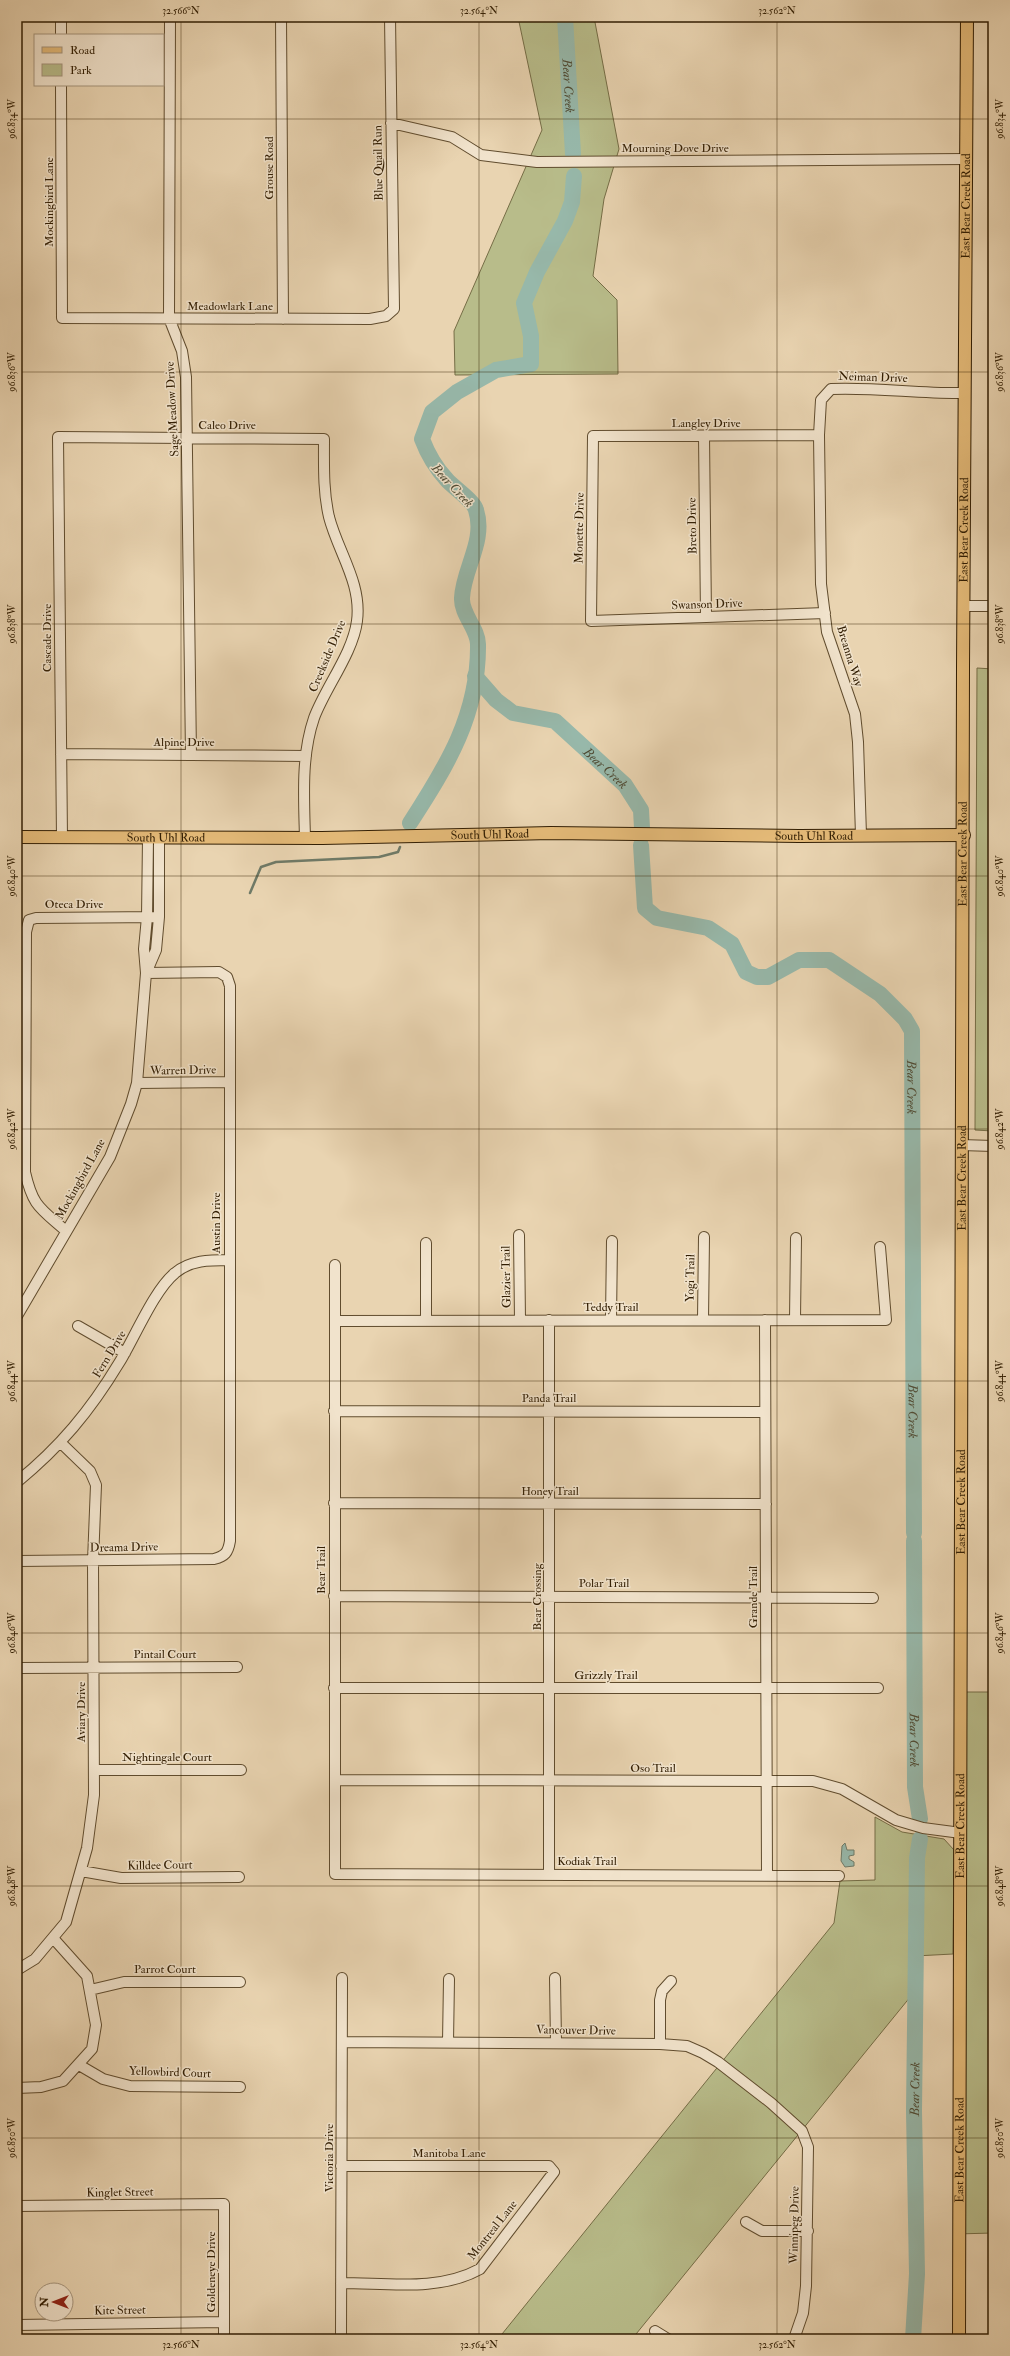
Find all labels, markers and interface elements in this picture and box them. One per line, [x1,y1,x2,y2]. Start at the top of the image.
text: 32.566°N [162,5,200,17]
text: 32.564°N [460,5,498,17]
text: 32.562°N [758,5,796,17]
legend [34,34,164,86]
text: Road [70,43,95,58]
water label: Bear Creek [558,57,578,113]
text: Park [70,63,92,78]
text: 96.834°W [6,98,18,140]
text: 96.834°W [994,98,1006,140]
street label: Blue Quail Run [370,125,387,201]
street label: Grouse Road [262,136,277,200]
street label: Mourning Dove Drive [621,141,729,156]
street label: East Bear Creek Road [959,153,974,259]
street label: Mockingbird Lane [42,157,57,247]
street label: Meadowlark Lane [187,299,273,314]
text: 96.836°W [6,351,18,393]
text: 96.836°W [994,351,1006,393]
street label: Sage Meadow Drive [163,361,182,457]
street label: Neiman Drive [838,369,908,386]
street label: Langley Drive [671,416,741,431]
street label: Caleo Drive [198,418,256,433]
water label: Bear Creek [427,460,477,511]
street label: East Bear Creek Road [957,477,972,583]
street label: Monette Drive [571,492,588,564]
street label: Breto Drive [685,497,700,555]
street label: Swanson Drive [671,596,743,613]
text: 96.838°W [6,604,18,645]
street label: Cascade Drive [40,604,55,672]
text: 96.838°W [994,604,1006,645]
street label: Creekside Drive [306,618,349,695]
street label: Breanna Way [833,624,866,689]
street label: Alpine Drive [152,735,215,750]
water label: Bear Creek [579,743,631,792]
street label: East Bear Creek Road [955,801,971,907]
street label: South Uhl Road [451,826,529,843]
street label: South Uhl Road [775,829,853,844]
street label: South Uhl Road [127,830,205,846]
text: 96.840°W [6,855,18,898]
text: 96.840°W [994,855,1006,898]
street label: Oteca Drive [45,897,103,912]
water label: Bear Creek [903,1059,919,1114]
street label: Warren Drive [149,1062,216,1079]
text: 96.842°W [6,1108,18,1150]
text: 96.842°W [994,1108,1006,1150]
street label: East Bear Creek Road [955,1125,970,1231]
street label: Mockingbird Lane [52,1136,109,1222]
street label: Austin Drive [209,1192,224,1255]
street label: Glazier Trail [498,1246,515,1308]
street label: Yogi Trail [683,1254,698,1302]
street label: Teddy Trail [583,1300,639,1315]
street label: Fern Drive [89,1328,129,1381]
text: 96.844°W [6,1360,18,1403]
text: 96.844°W [994,1360,1006,1403]
water label: Bear Creek [904,1383,921,1438]
street label: Panda Trail [522,1391,576,1406]
street label: East Bear Creek Road [954,1449,969,1555]
street label: Honey Trail [521,1484,579,1499]
street label: Dreama Drive [90,1539,158,1556]
street label: Bear Trail [314,1546,329,1594]
street label: Bear Crossing [530,1562,545,1631]
street label: Grande Trail [746,1566,761,1628]
street label: Polar Trail [579,1576,629,1591]
text: 96.846°W [6,1612,18,1654]
text: 96.846°W [994,1612,1006,1654]
street label: Pintail Court [133,1647,197,1662]
street label: Grizzly Trail [574,1668,638,1683]
street label: Aviary Drive [74,1682,89,1743]
water label: Bear Creek [906,1712,922,1767]
street label: Nightingale Court [122,1750,212,1765]
street label: Oso Trail [630,1761,676,1776]
street label: East Bear Creek Road [953,1773,968,1879]
street label: Kodiak Trail [557,1854,617,1869]
street label: Killdee Court [127,1857,193,1874]
text: 96.848°W [6,1865,18,1907]
text: 96.848°W [994,1865,1006,1907]
street label: Parrot Court [134,1962,196,1977]
street label: Vancouver Drive [536,2022,616,2039]
water label: Bear Creek [907,2062,924,2117]
street label: Yellowbird Court [129,2064,211,2081]
street label: East Bear Creek Road [952,2097,968,2203]
text: 96.850°W [6,2117,18,2159]
text: 96.850°W [994,2117,1006,2159]
street label: Victoria Drive [322,2124,337,2192]
street label: Manitoba Lane [412,2146,486,2161]
street label: Kinglet Street [86,2184,154,2201]
street label: Winnipeg Drive [786,2186,803,2265]
street label: Montreal Lane [464,2197,520,2263]
street label: Goldeneye Drive [204,2231,219,2313]
north arrow [34,2282,74,2322]
text: N [38,2296,51,2308]
street label: Kite Street [94,2303,146,2318]
text: 32.566°N [162,2339,200,2351]
text: 32.564°N [460,2339,498,2351]
text: 32.562°N [758,2339,796,2351]

